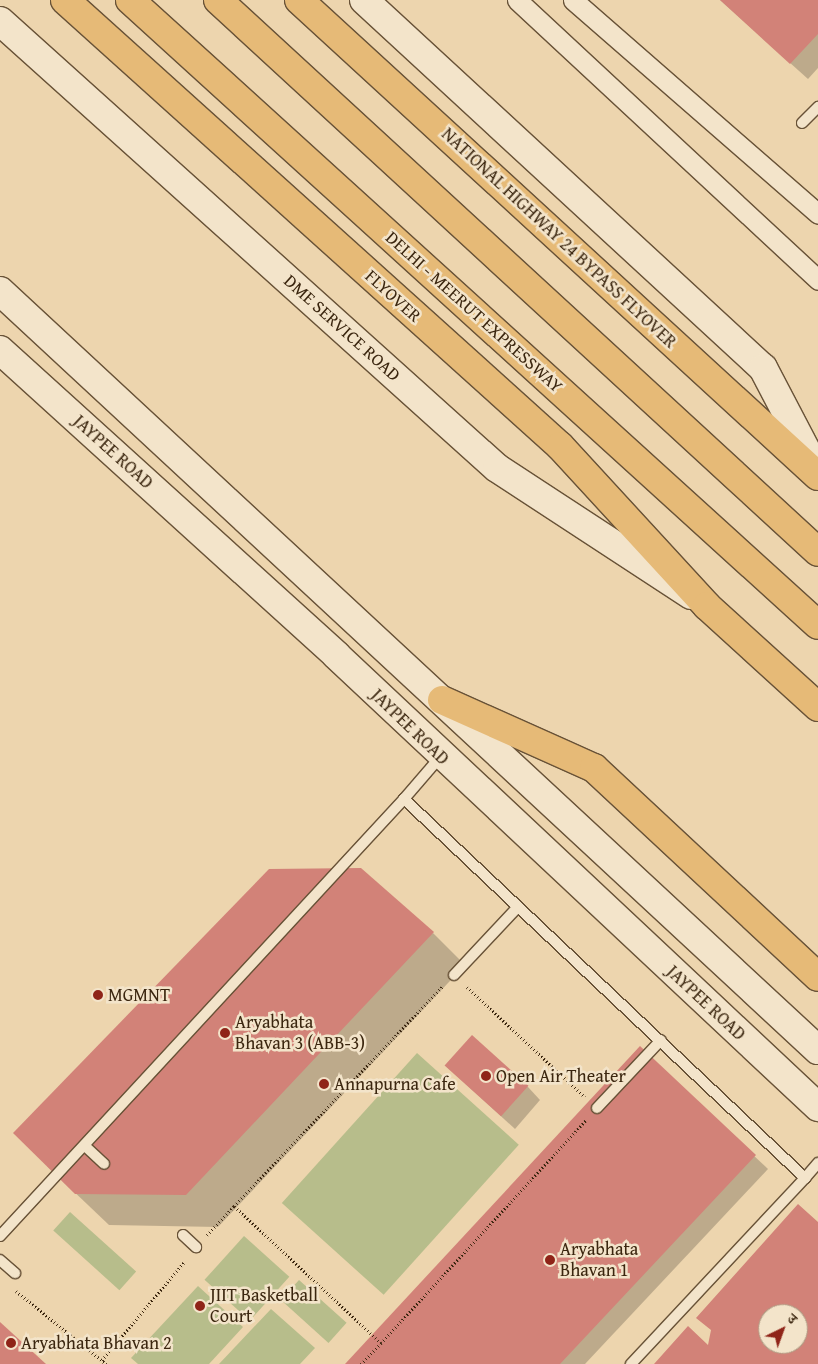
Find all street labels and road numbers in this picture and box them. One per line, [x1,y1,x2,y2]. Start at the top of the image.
street label: NATIONAL HIGHWAY 24 BYPASS FLYOVER [437,123,681,353]
street label: DELHI - MEERUT EXPRESSWAY [381,227,567,397]
street label: FLYOVER [360,265,426,327]
street label: DME SERVICE ROAD [279,270,405,386]
street label: JAYPEE ROAD [69,410,157,494]
street label: JAYPEE ROAD [366,684,454,770]
street label: JAYPEE ROAD [662,961,750,1045]

